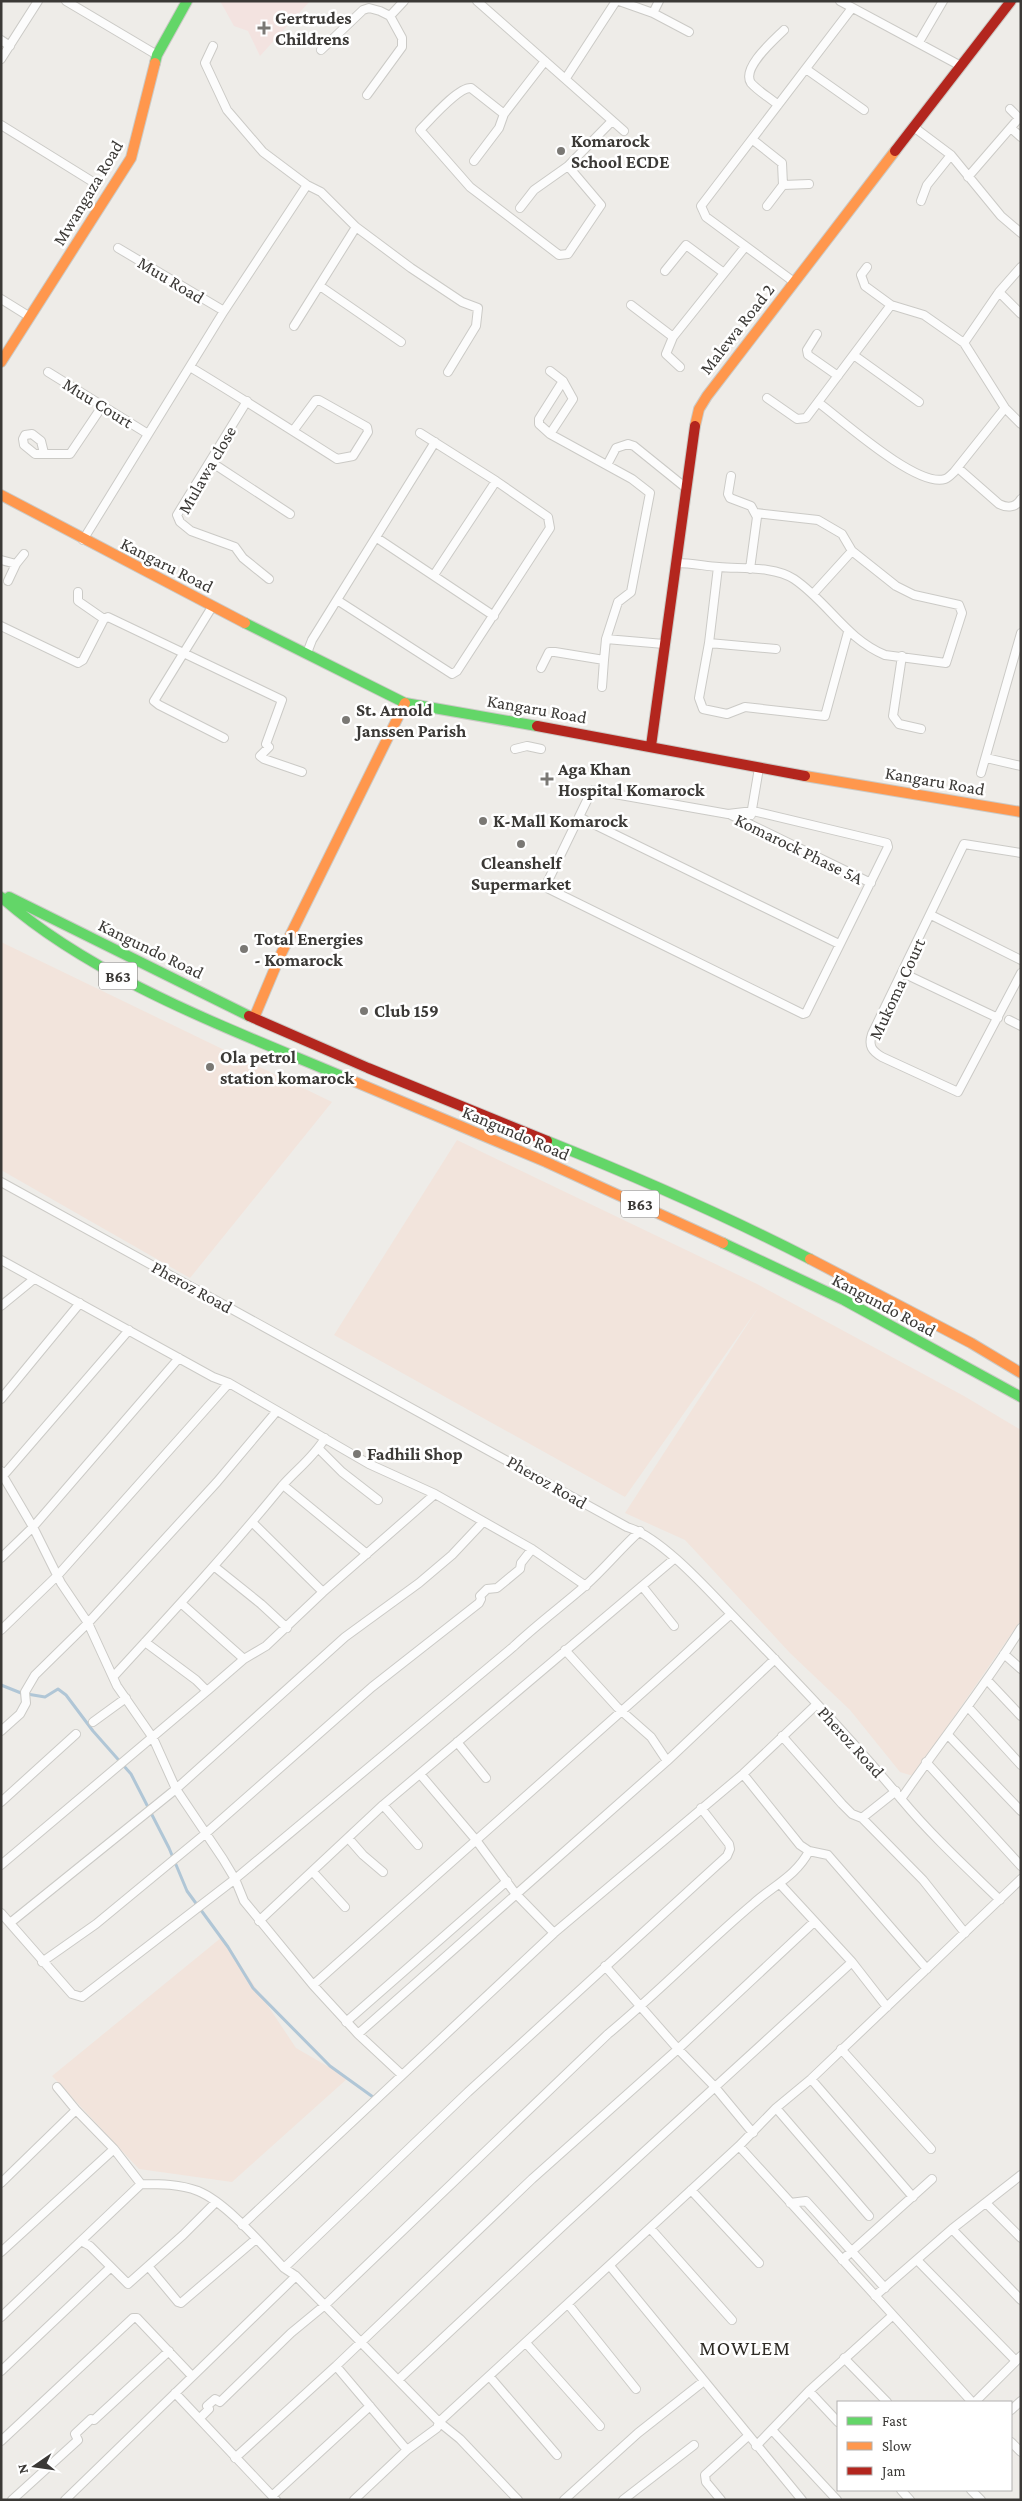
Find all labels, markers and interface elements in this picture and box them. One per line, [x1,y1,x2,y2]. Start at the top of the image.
place label: Gertrudes Childrens [275,8,352,49]
marker: Gertrudes Childrens [257,21,271,35]
place label: Komarock School ECDE [571,131,670,172]
street label: Mwangaza Road [49,136,127,249]
marker: Komarock School ECDE [555,145,567,157]
street label: Muu Road [134,252,208,308]
street label: Malewa Road 2 [696,280,778,378]
street label: Muu Court [59,374,138,433]
street label: Mulawa close [174,422,240,518]
street label: Kangaru Road [117,533,217,597]
street label: Kangaru Road [486,690,589,728]
place label: St. Arnold Janssen Parish [354,700,467,741]
marker: St. Arnold Janssen Parish [340,714,352,726]
place label: Aga Khan Hospital Komarock [557,759,705,800]
street label: Kangaru Road [884,762,987,800]
marker: Aga Khan Hospital Komarock [540,772,554,786]
street label: Komarock Phase 5A [732,809,867,889]
place label: K-Mall Komarock [493,811,628,831]
marker: K-Mall Komarock [477,815,489,827]
marker: Cleanshelf Supermarket [515,838,527,850]
place label: Cleanshelf Supermarket [471,853,572,894]
street label: Kangundo Road [95,915,207,983]
place label: Total Energies - Komarock [254,929,363,970]
street label: Mukoma Court [865,934,930,1043]
marker: Total Energies - Komarock [238,943,250,955]
road number: B63 [99,962,137,989]
place label: Club 159 [374,1001,439,1021]
marker: Club 159 [358,1005,370,1017]
place label: Ola petrol station komarock [220,1047,354,1088]
marker: Ola petrol station komarock [204,1061,216,1073]
street label: Kangundo Road [459,1101,573,1165]
road number: B63 [621,1190,659,1218]
street label: Pheroz Road [148,1257,236,1318]
street label: Kangundo Road [829,1269,940,1341]
place label: Fadhili Shop [367,1444,463,1464]
marker: Fadhili Shop [351,1448,363,1460]
street label: Pheroz Road [503,1451,591,1513]
street label: Pheroz Road [814,1702,889,1782]
district label: MOWLEM [699,2337,791,2359]
legend [837,2401,1012,2491]
text: Fast [882,2413,908,2429]
text: Slow [882,2438,912,2454]
north arrow [10,2441,60,2491]
text: N [13,2462,31,2475]
text: Jam [880,2463,905,2480]

